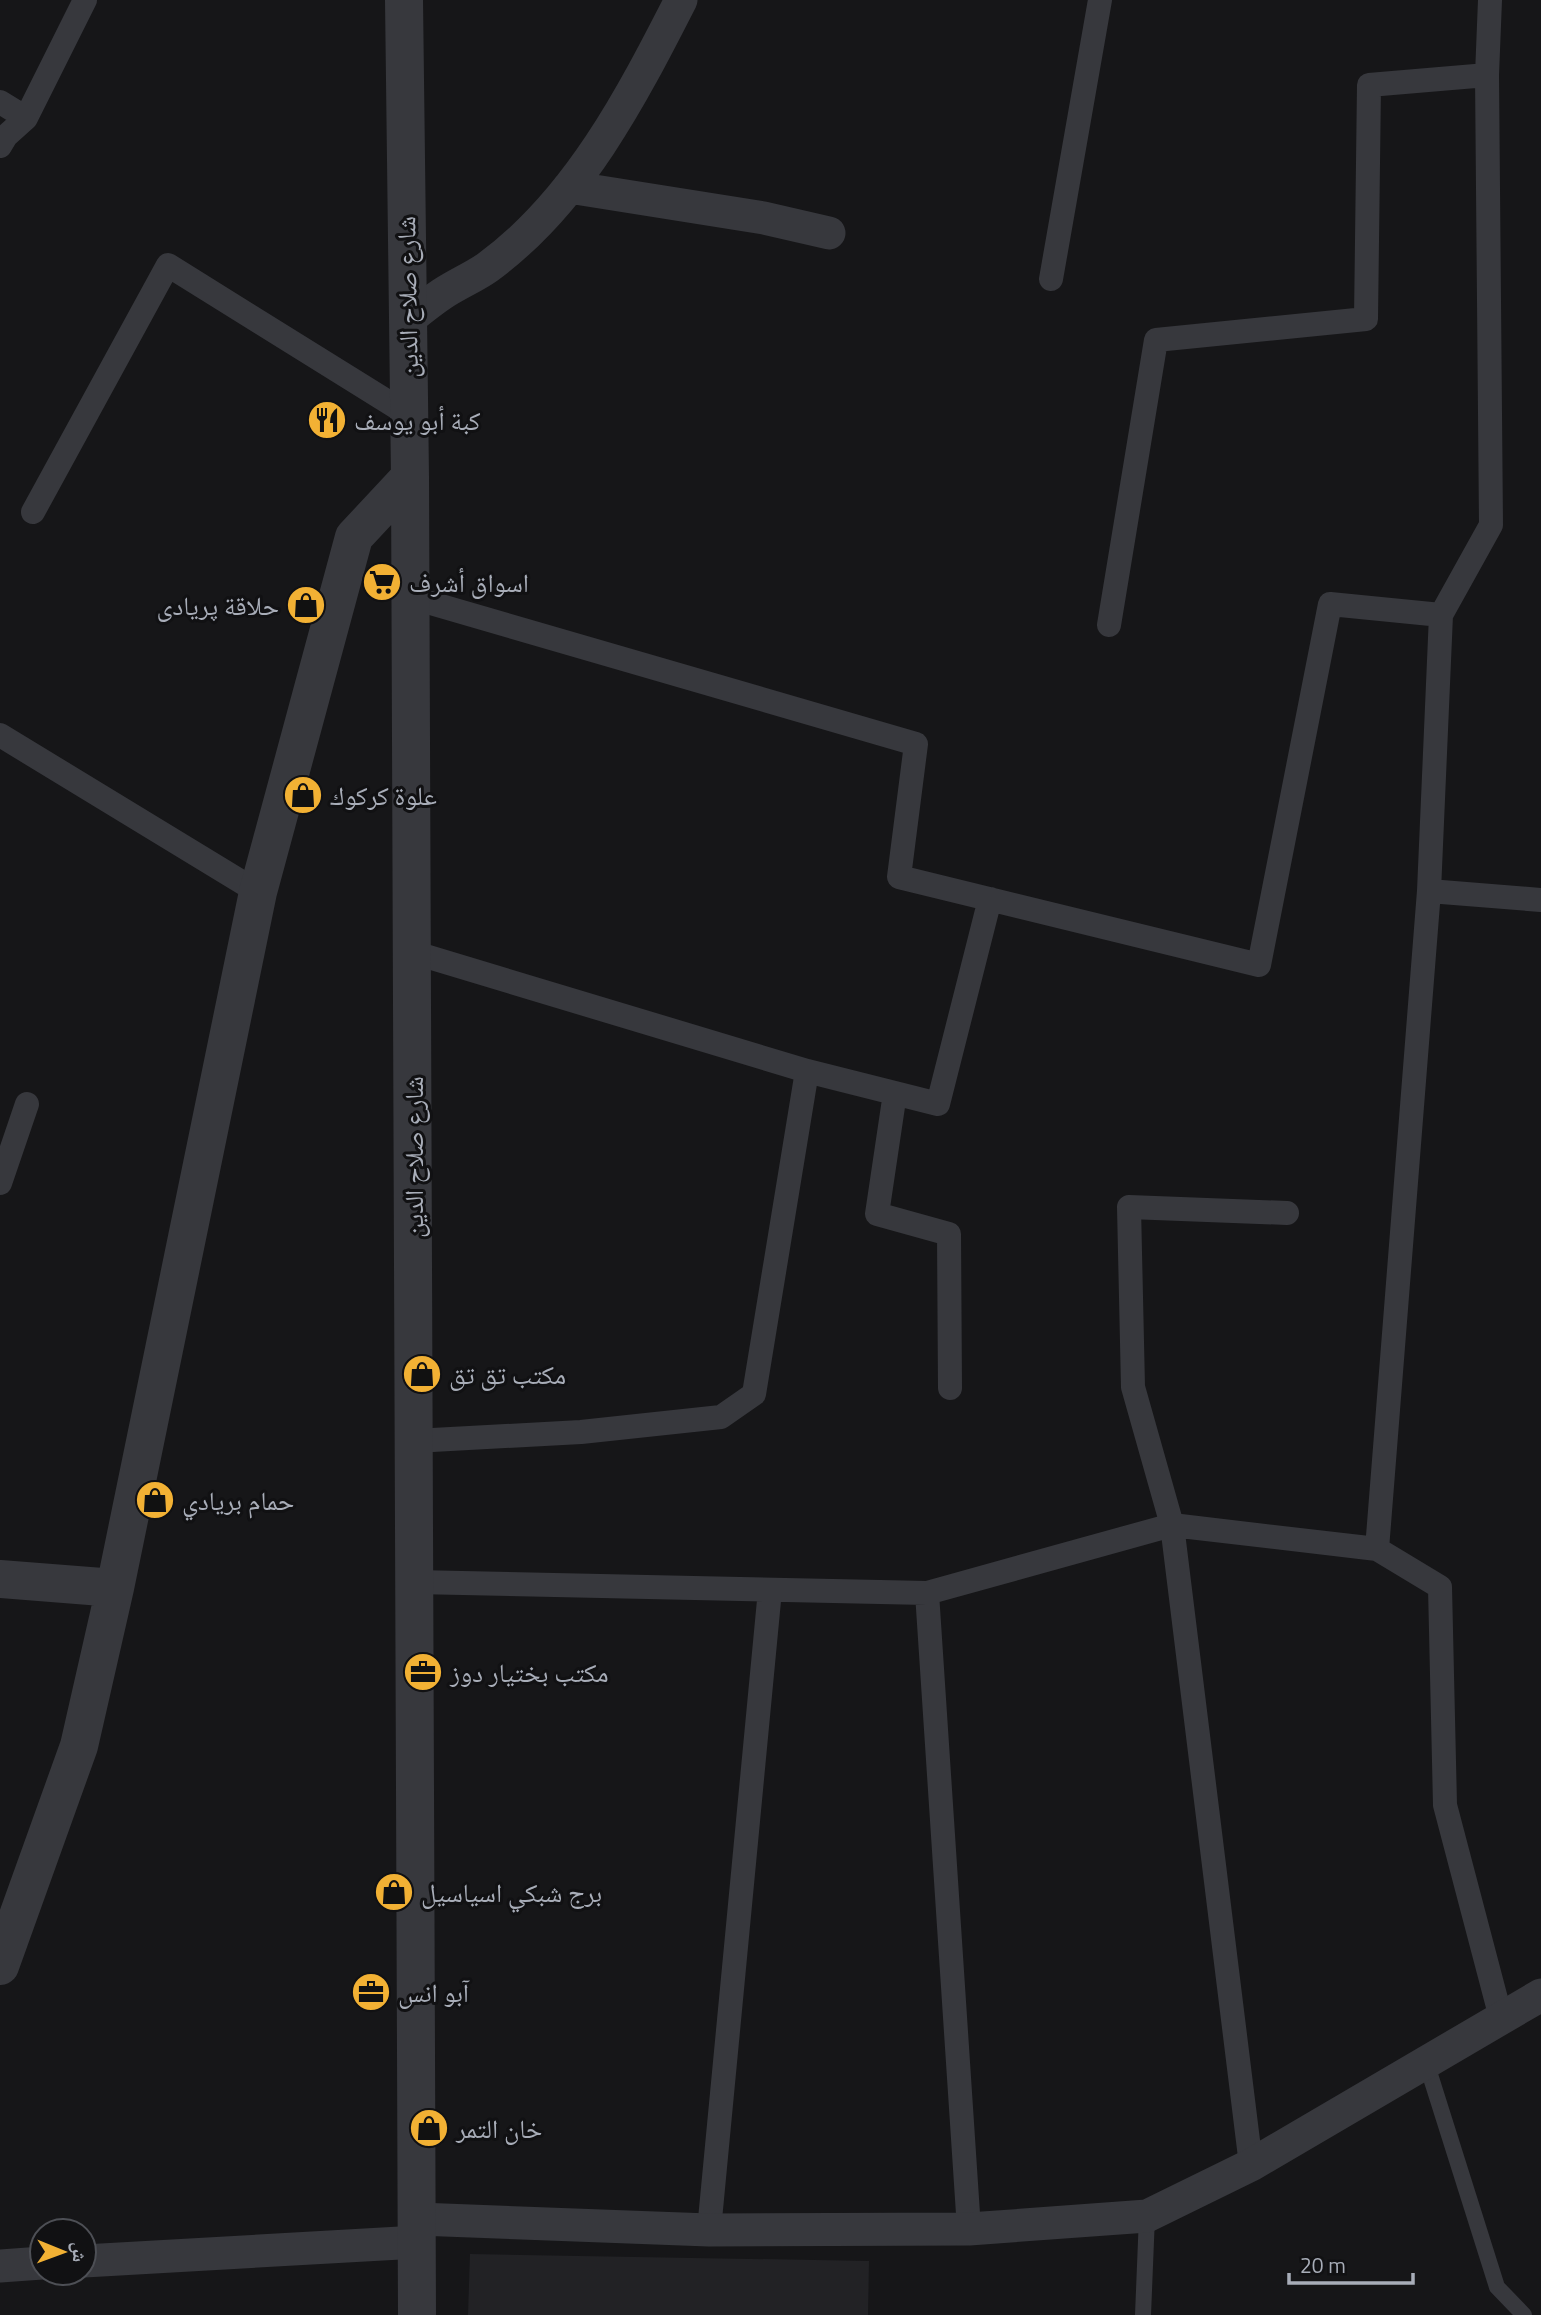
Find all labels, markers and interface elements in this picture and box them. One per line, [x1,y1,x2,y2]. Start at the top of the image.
street label: شارع صلاح الدين [386,216,428,378]
restaurant icon: كبة أبو يوسف [306,399,348,441]
place label: كبة أبو يوسف [354,401,481,440]
supermarket icon: اسواق أشرف [361,561,403,603]
place label: اسواق أشرف [409,563,529,602]
shop icon: حلاقة پریادی [285,584,327,626]
place label: حلاقة پریادی [156,586,279,625]
shop icon: علوة كركوك [282,774,324,816]
place label: علوة كركوك [330,776,437,815]
street label: شارع صلاح الدين [394,1076,433,1238]
shop icon: مکتب تق تق [401,1353,443,1395]
place label: مکتب تق تق [449,1355,566,1394]
shop icon: حمام بريادي [134,1479,176,1521]
place label: حمام بريادي [182,1481,294,1521]
office icon: مكتب بختيار دوز [402,1651,444,1693]
place label: مكتب بختيار دوز [449,1653,609,1692]
shop icon: برج شبکي اسیاسیل [373,1871,415,1913]
place label: برج شبکي اسیاسیل [421,1873,602,1913]
office icon: آبو انس [350,1971,392,2013]
place label: آبو انس [398,1973,470,2012]
shop icon: خان التمر [408,2107,450,2149]
place label: خان التمر [455,2109,542,2148]
north arrow [28,2217,98,2287]
text: ش [66,2242,95,2263]
scale bar [1289,2242,1413,2286]
text: 20 m [1300,2249,1346,2281]

